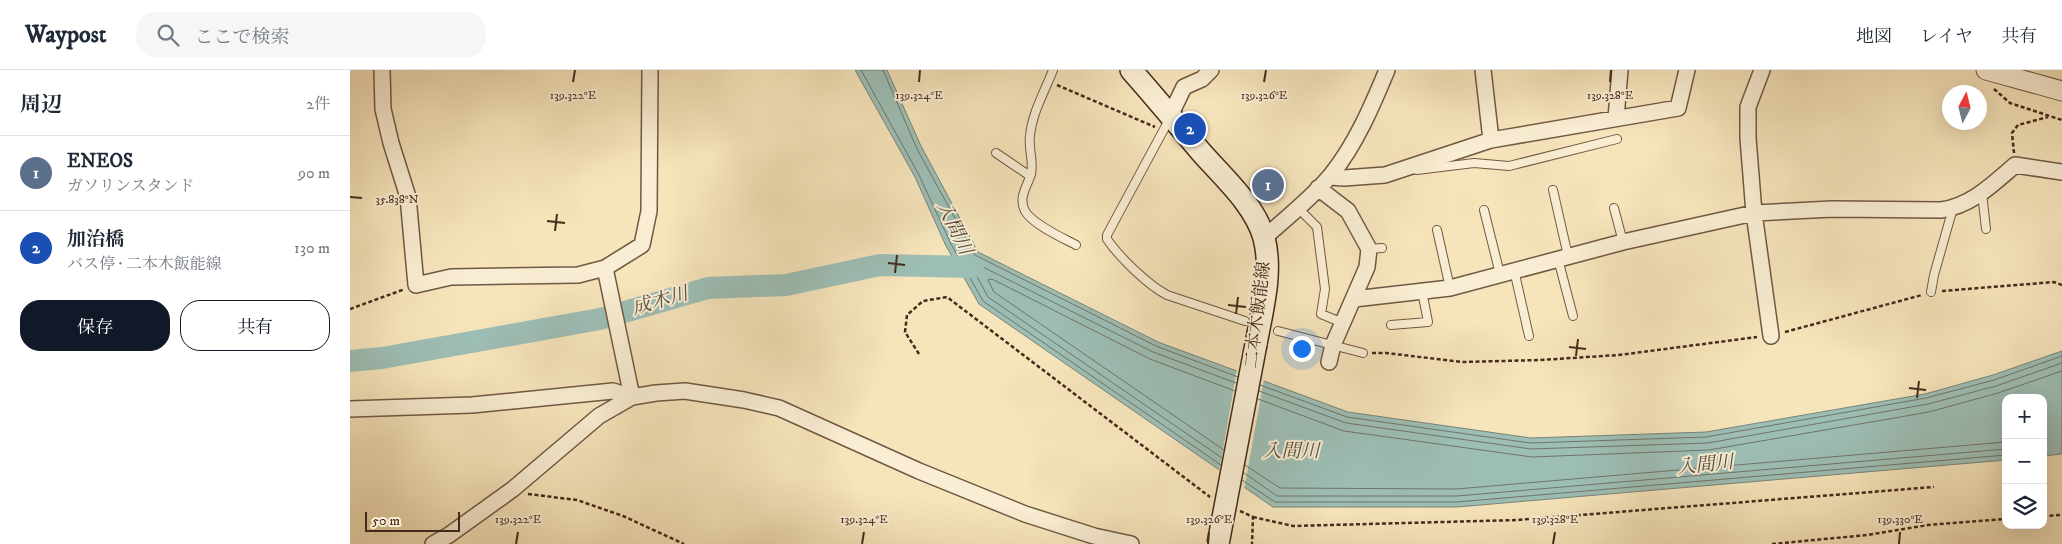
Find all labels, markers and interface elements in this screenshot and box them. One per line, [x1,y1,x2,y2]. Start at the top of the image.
search box [136,12,486,57]
text: Waypost [25,20,106,50]
icon: search [154,21,182,49]
text: ここで検索 [194,26,289,49]
text: 地図 [1856,26,1892,48]
text: レイヤ [1920,26,1973,48]
text: 共有 [2001,26,2037,48]
north arrow [1942,85,1987,130]
text: 139.322°E [550,88,597,103]
text: 139.324°E [895,88,943,103]
text: 139.326°E [1241,88,1288,103]
text: 139.328°E [1587,88,1634,103]
text: 周辺 [20,92,62,118]
text: 2件 [306,94,330,114]
pin: 2 [1174,110,1206,148]
text: ENEOS [67,150,133,173]
text: 1 [33,163,39,183]
text: 90 m [298,163,330,183]
pin: 1 [1252,166,1284,204]
text: ガソリンスタンド [67,176,195,196]
text: 35.838°N [375,192,419,207]
water label: 入間川 [931,197,978,260]
text: 加治橋 [67,228,124,251]
text: 2 [32,238,40,258]
text: 130 m [294,238,330,258]
text: バス停 · 二本木飯能線 [67,254,222,274]
street label: 二本木飯能線 [1241,260,1275,370]
water label: 成木川 [629,282,692,320]
button: 保存 [20,300,170,351]
button: 共有 [180,300,330,351]
your location [1289,336,1315,362]
map controls [2002,394,2047,529]
button: + [2002,394,2047,439]
button: − [2002,439,2047,484]
water label: 入間川 [1262,440,1321,463]
water label: 入間川 [1675,450,1737,479]
button: layers [2002,484,2047,529]
scale bar [365,509,460,532]
text: 50 m [372,512,400,530]
text: 139.322°E [495,512,542,527]
text: 139.324°E [840,512,888,527]
text: 139.326°E [1186,512,1233,527]
text: 139.328°E [1532,512,1579,527]
text: 139.330°E [1877,512,1923,527]

